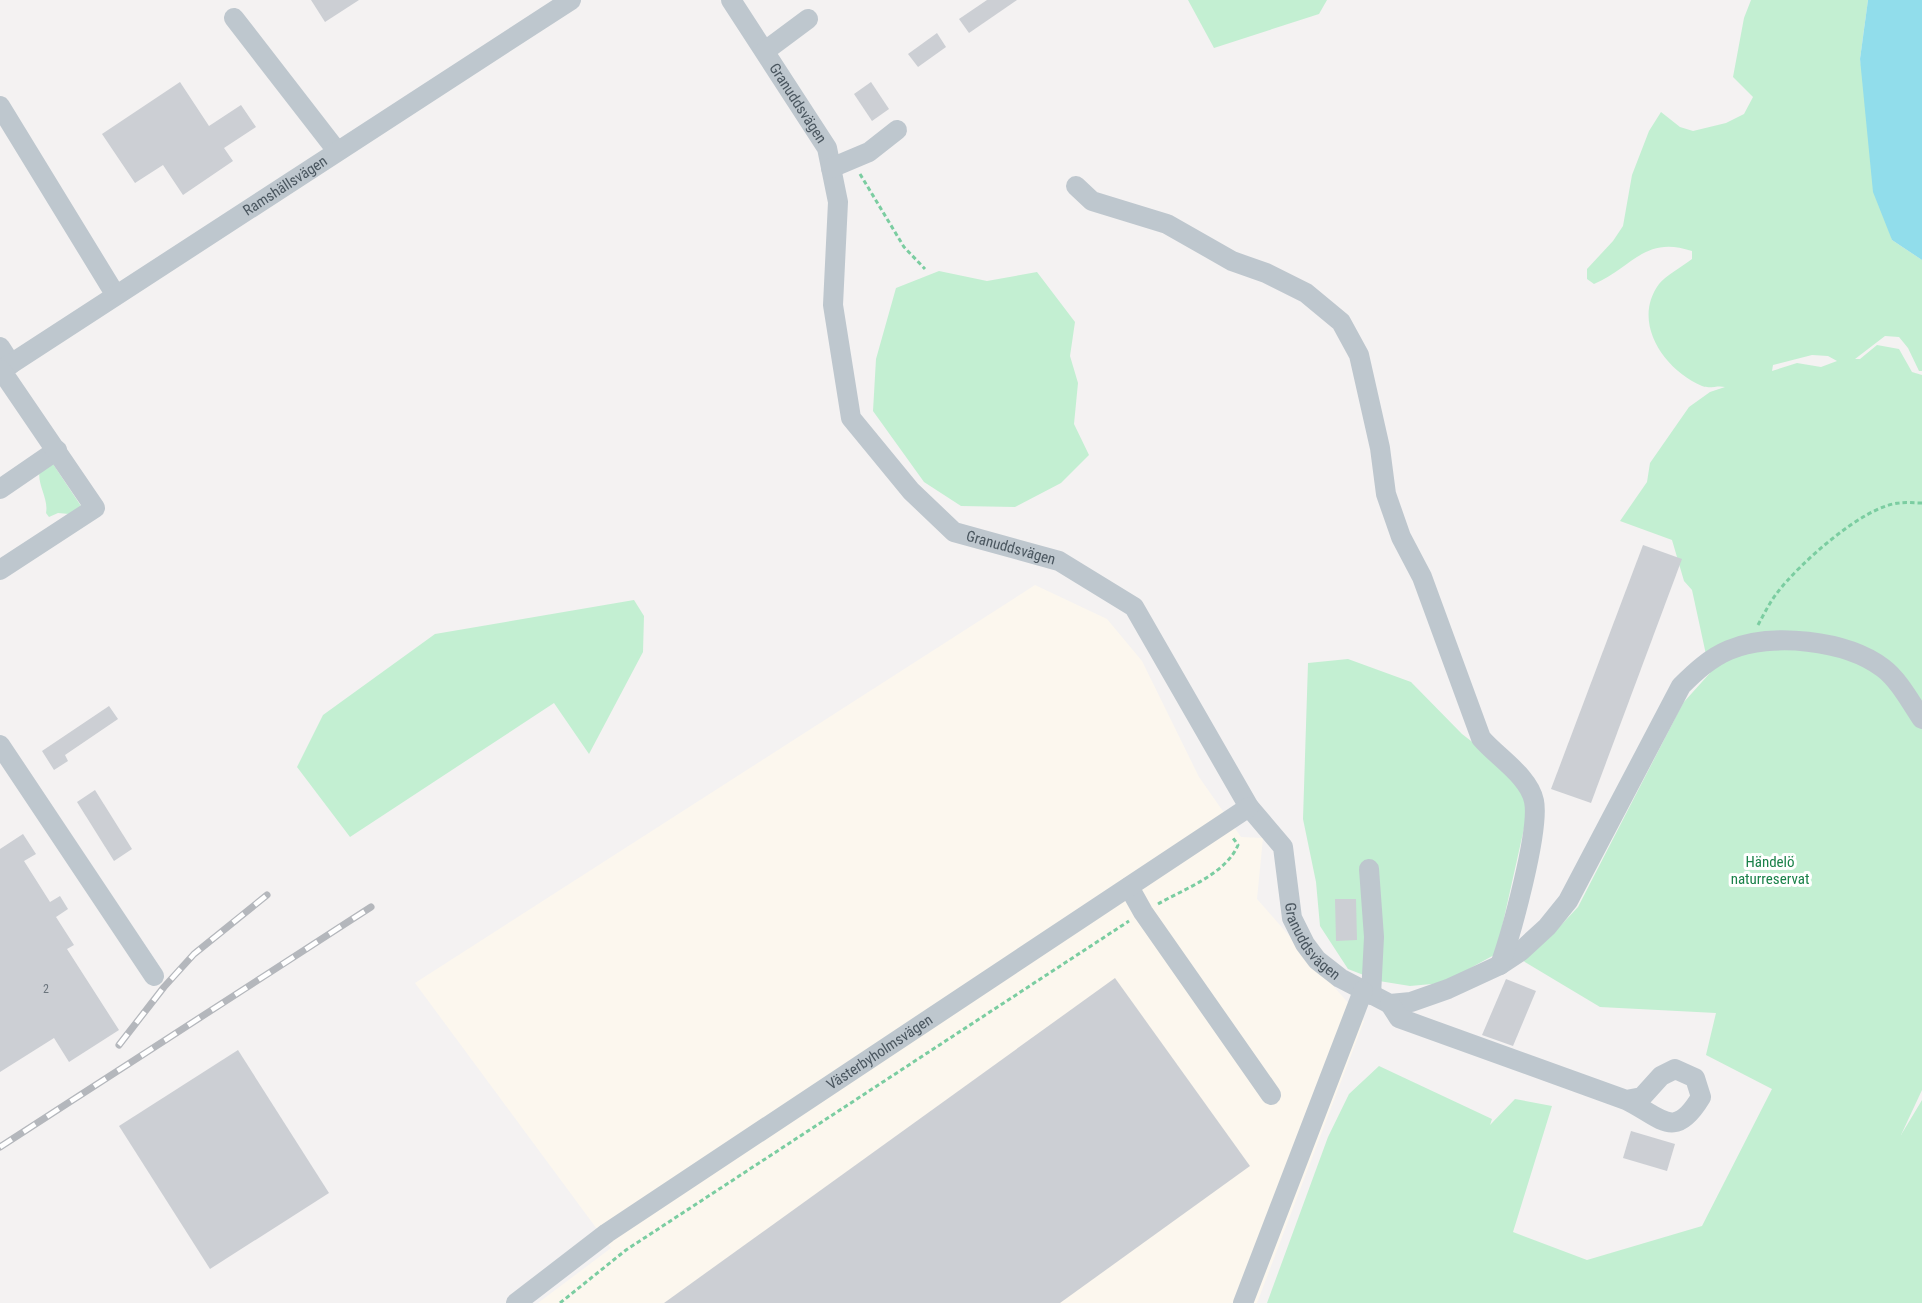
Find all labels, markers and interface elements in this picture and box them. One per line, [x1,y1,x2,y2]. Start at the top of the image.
street label: Granuddsvägen [765,60,830,147]
street label: Ramshällsvägen [240,152,331,220]
street label: Granuddsvägen [964,527,1058,569]
park label: Händelö naturreservat [1731,853,1809,888]
street label: Granuddsvägen [1281,901,1344,984]
house number: 2 [43,982,49,996]
street label: Västerbyholmsvägen [823,1011,936,1094]

